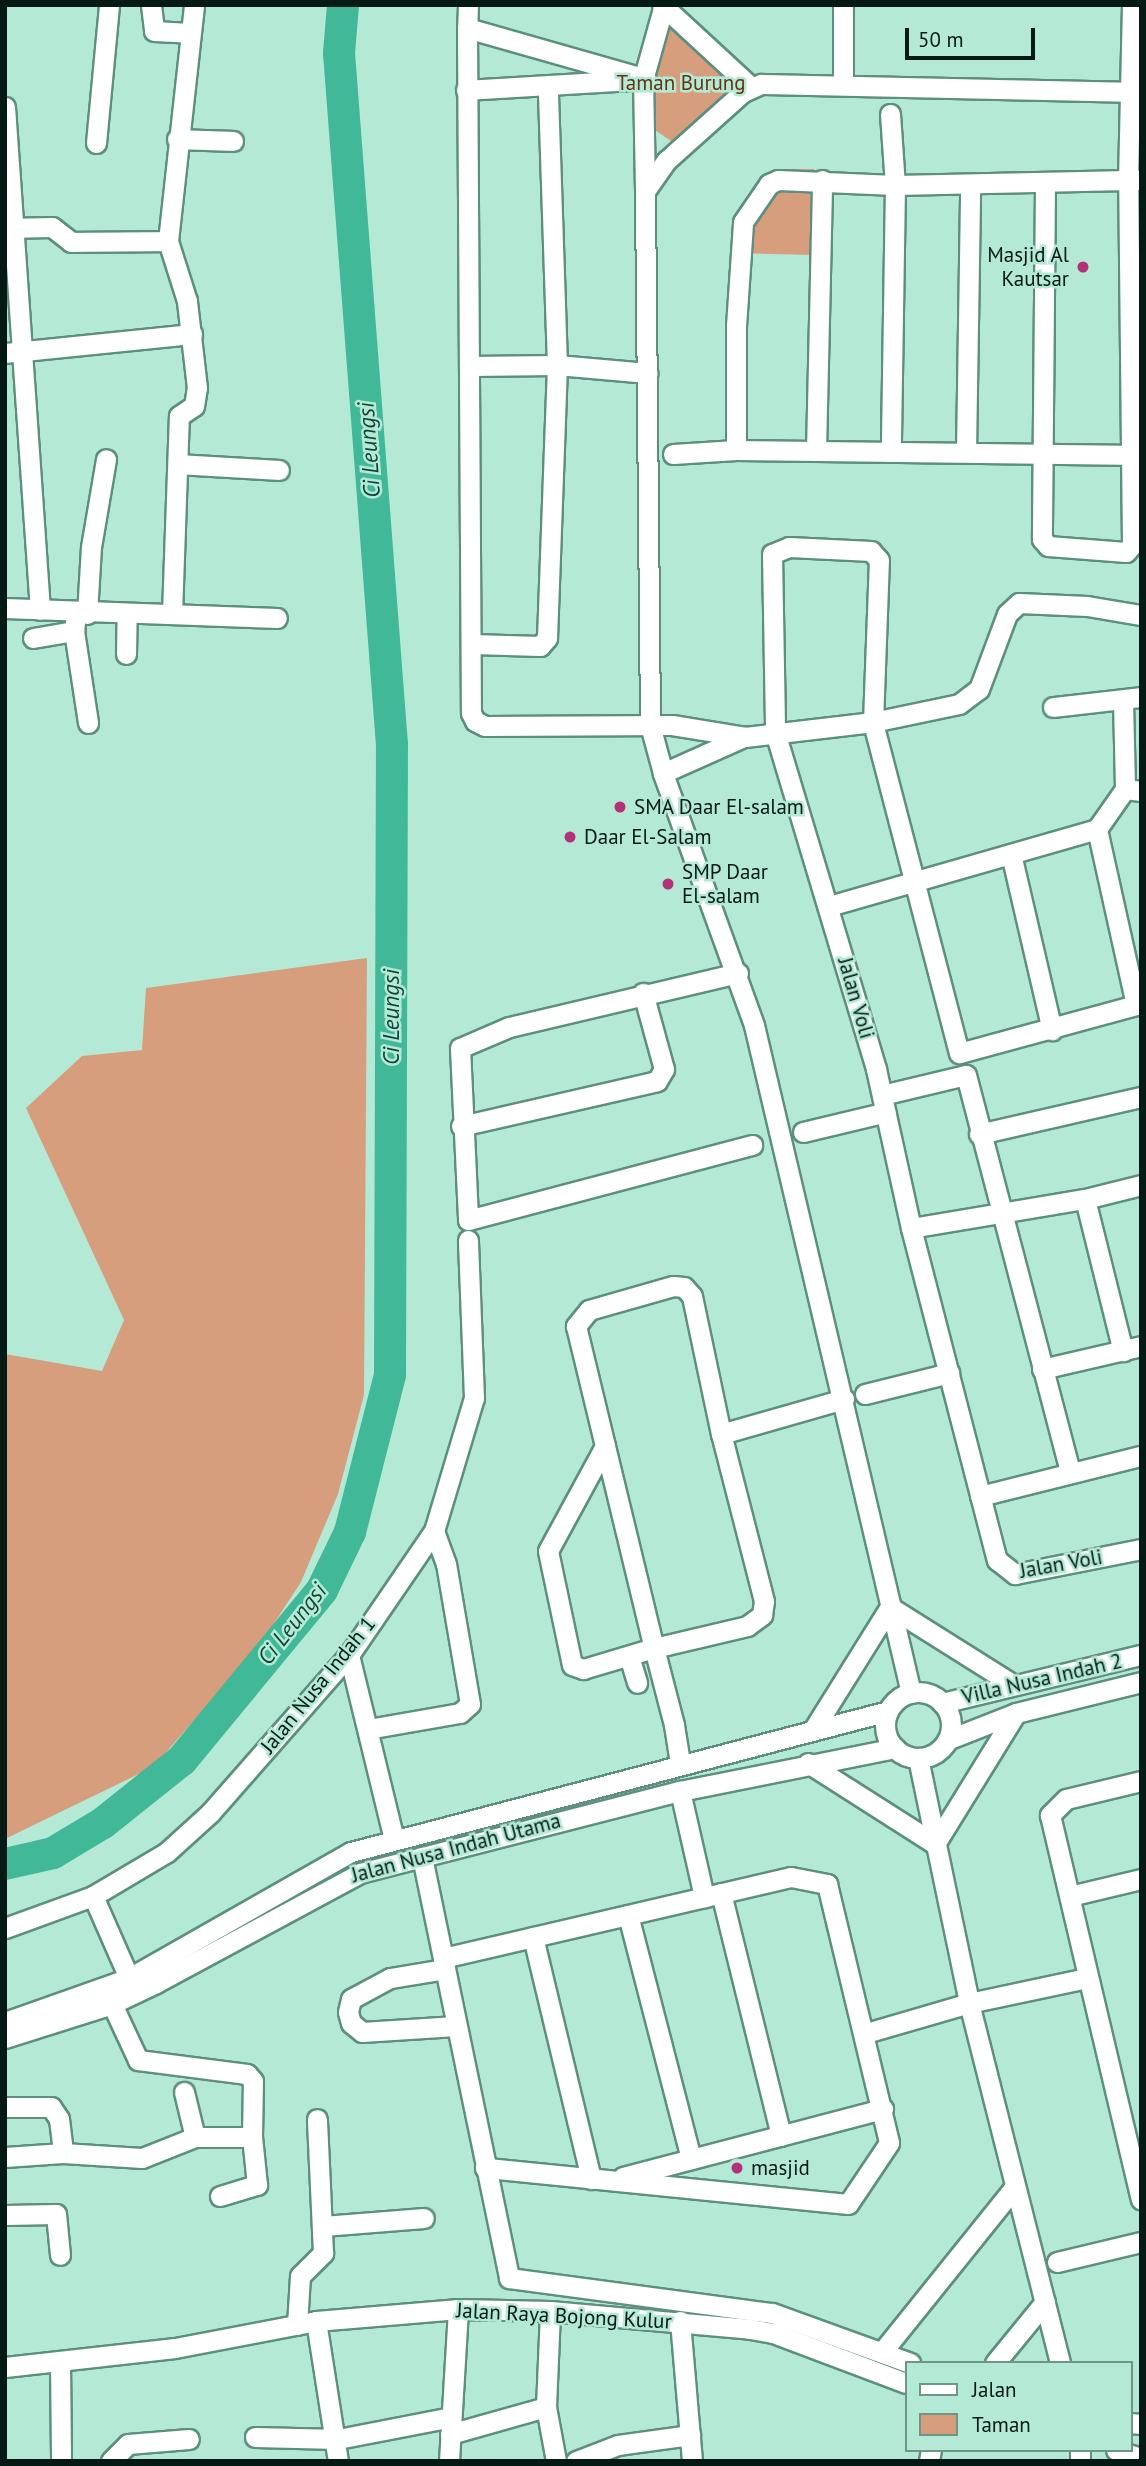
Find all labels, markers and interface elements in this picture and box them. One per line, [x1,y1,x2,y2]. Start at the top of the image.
scale bar [908,14,1038,58]
text: 50 m [918,26,964,53]
park label: Taman Burung [616,70,746,96]
place label: Masjid Al Kautsar [987,242,1069,292]
marker: Masjid Al Kautsar [1075,259,1091,275]
water label: Ci Leungsi [352,401,386,499]
place label: SMA Daar El-salam [634,794,805,820]
marker: SMA Daar El-salam [612,799,628,815]
place label: Daar El-Salam [584,824,711,850]
marker: Daar El-Salam [562,829,578,845]
place label: SMP Daar El-salam [682,859,769,909]
marker: SMP Daar El-salam [660,876,676,892]
street label: Jalan Voli [832,954,880,1042]
water label: Ci Leungsi [377,969,405,1065]
street label: Jalan Voli [1018,1544,1104,1584]
water label: Ci Leungsi [252,1578,332,1670]
street label: Jalan Nusa Indah 1 [255,1612,381,1758]
street label: Villa Nusa Indah 2 [959,1648,1125,1710]
street label: Jalan Nusa Indah Utama [349,1808,563,1888]
place label: masjid [751,2155,810,2181]
marker: masjid [729,2160,745,2176]
street label: Jalan Raya Bojong Kulur [456,2298,672,2334]
legend [904,2361,1132,2452]
text: Jalan [972,2376,1017,2403]
text: Taman [972,2411,1031,2438]

